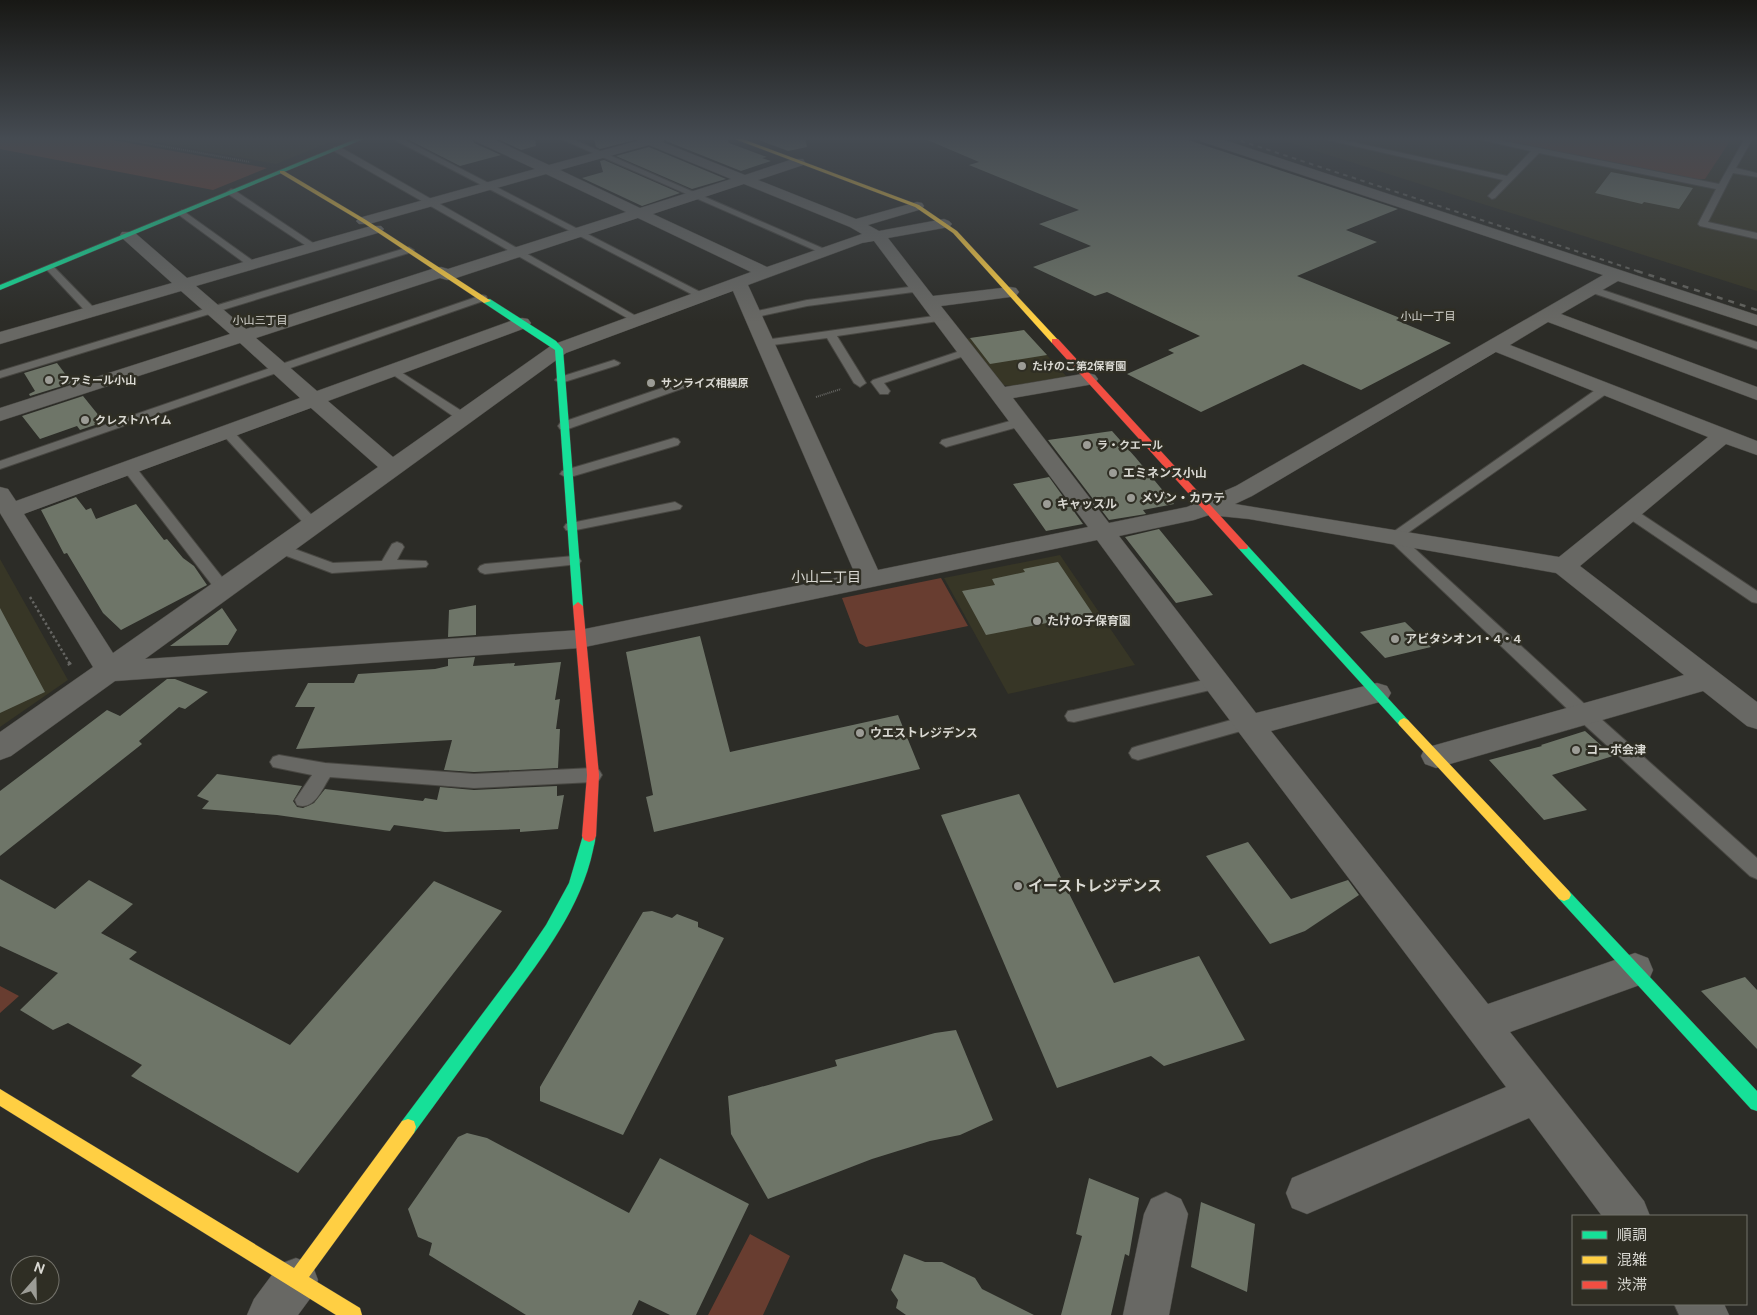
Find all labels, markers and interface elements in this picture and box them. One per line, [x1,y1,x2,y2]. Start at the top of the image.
district label: 小山一丁目 [1401,309,1456,323]
district label: 小山三丁目 [233,313,288,327]
place label: たけのこ第2保育園 [1032,359,1126,373]
marker: たけのこ第2保育園 [1016,360,1028,372]
place label: ファミール小山 [59,373,136,387]
marker: ファミール小山 [43,374,55,386]
place label: サンライズ相模原 [661,376,749,390]
marker: サンライズ相模原 [645,377,657,389]
place label: クレストハイム [95,413,172,427]
marker: クレストハイム [79,414,91,426]
place label: ラ・クエール [1097,438,1163,452]
marker: ラ・クエール [1081,439,1093,451]
place label: エミネンス小山 [1123,465,1207,481]
marker: エミネンス小山 [1107,467,1119,479]
place label: メゾン・カワテ [1141,490,1225,506]
marker: メゾン・カワテ [1125,492,1137,504]
place label: キャッスル [1057,496,1117,512]
marker: キャッスル [1041,498,1053,510]
district label: 小山二丁目 [791,568,861,586]
place label: たけの子保育園 [1047,613,1131,629]
marker: たけの子保育園 [1031,615,1043,627]
place label: アビタシオン1・4・4 [1405,631,1521,647]
marker: アビタシオン1・4・4 [1389,633,1401,645]
place label: ウエストレジデンス [870,725,978,741]
marker: ウエストレジデンス [854,727,866,739]
place label: コーポ会津 [1586,742,1646,758]
marker: コーポ会津 [1570,744,1582,756]
place label: イーストレジデンス [1028,876,1162,896]
marker: イーストレジデンス [1012,880,1024,892]
legend [1572,1215,1747,1305]
text: 順調 [1617,1225,1647,1245]
text: 混雑 [1617,1250,1647,1270]
north arrow [10,1255,60,1305]
text: N [32,1258,47,1278]
text: 渋滞 [1617,1275,1647,1295]

